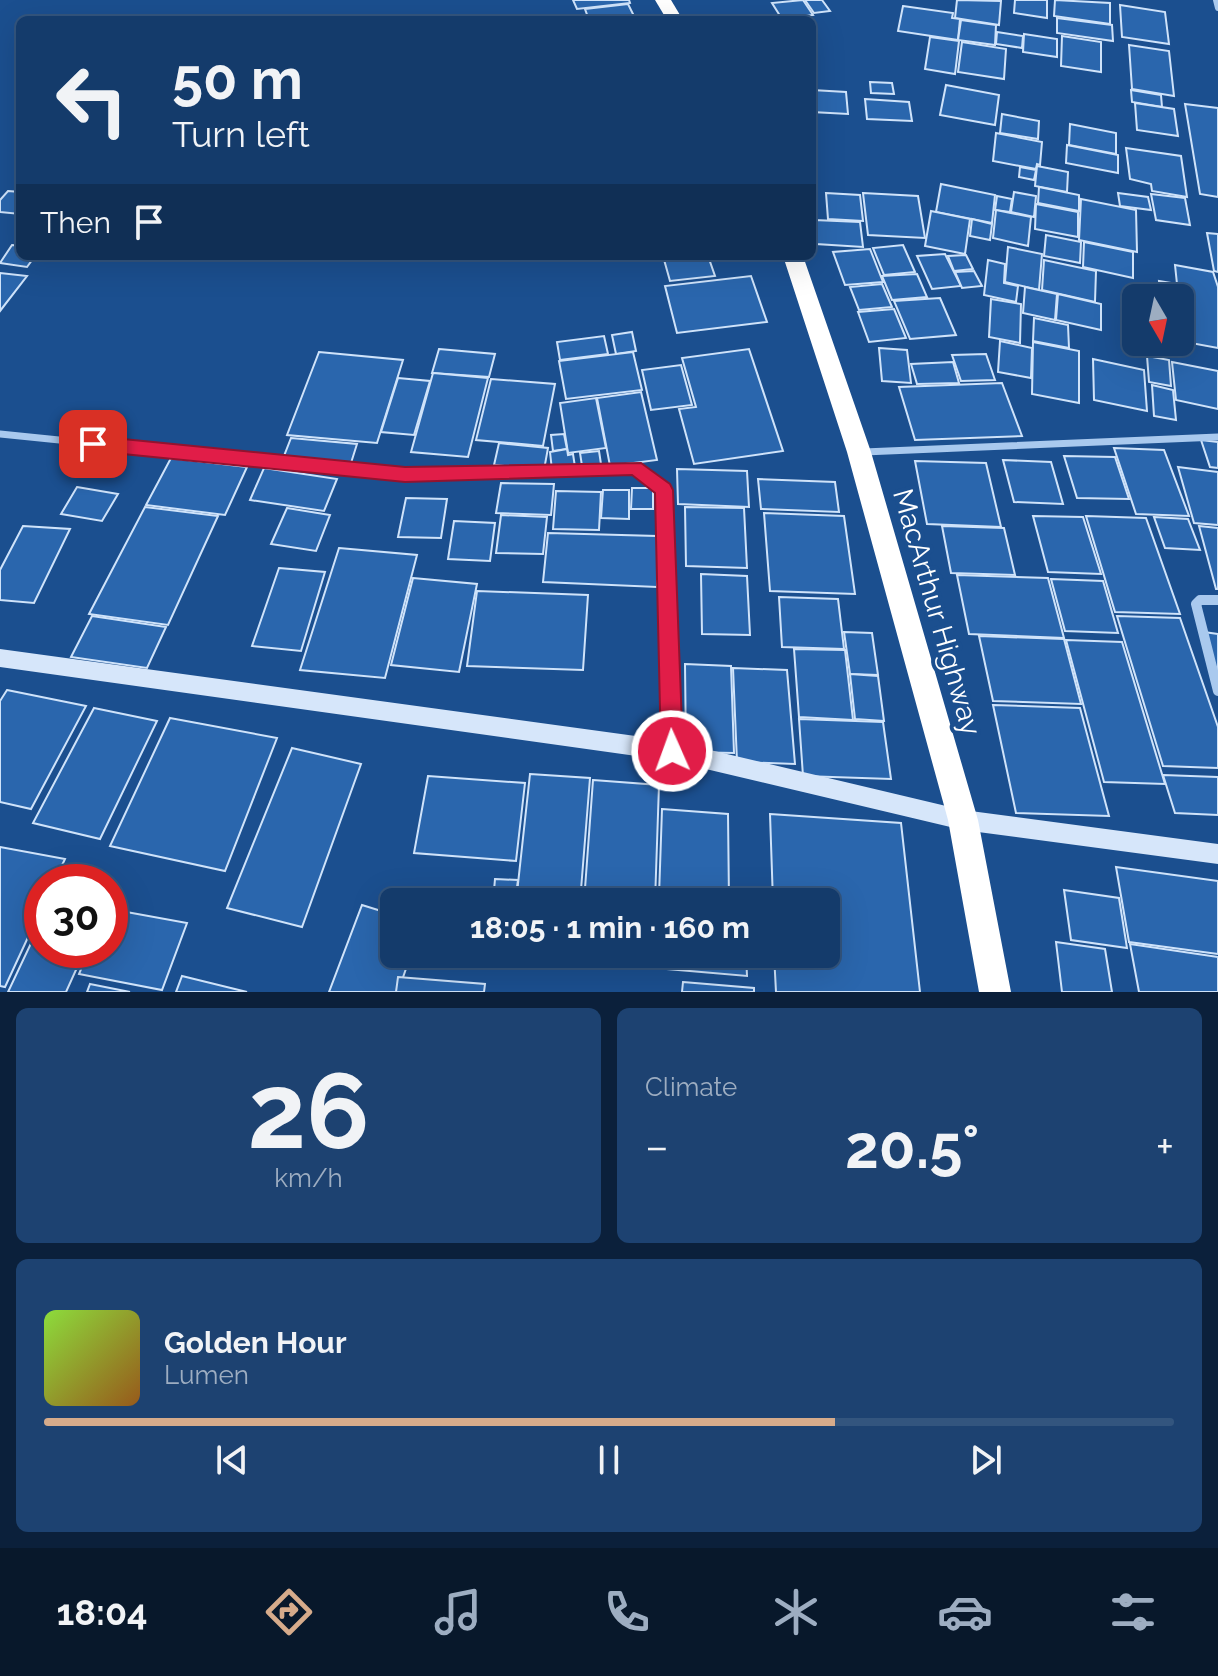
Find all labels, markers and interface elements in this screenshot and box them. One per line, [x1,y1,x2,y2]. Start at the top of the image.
text: 50 m [172,46,303,112]
icon: left [40,48,144,152]
text: Turn left [172,113,310,155]
icon: arrive [127,200,171,244]
text: Then [40,205,111,240]
north arrow [1122,284,1194,356]
map controls [1122,284,1194,356]
pin [59,410,127,478]
icon: arrive [71,422,115,466]
street label: MacArthur Highway [886,485,988,739]
position arrow [630,709,714,793]
speed limit sign: 30 [24,864,128,968]
text: 18:05 · 1 min · 160 m [470,910,750,945]
text: 26 [248,1050,369,1172]
text: Climate [645,1072,737,1102]
text: 20.5° [845,1112,979,1182]
text: − [645,1121,669,1172]
text: + [1156,1121,1174,1172]
text: km/h [274,1163,343,1193]
text: Golden Hour [164,1325,347,1360]
text: Lumen [164,1360,249,1390]
icon: previous [210,1438,254,1482]
icon: pause [587,1438,631,1482]
icon: next [964,1438,1008,1482]
icon: directions [261,1584,317,1640]
icon: music [430,1584,486,1640]
icon: phone [599,1584,655,1640]
icon: climate [768,1584,824,1640]
icon: car [937,1584,993,1640]
icon: filters [1105,1584,1161,1640]
text: 18:04 [56,1591,148,1633]

